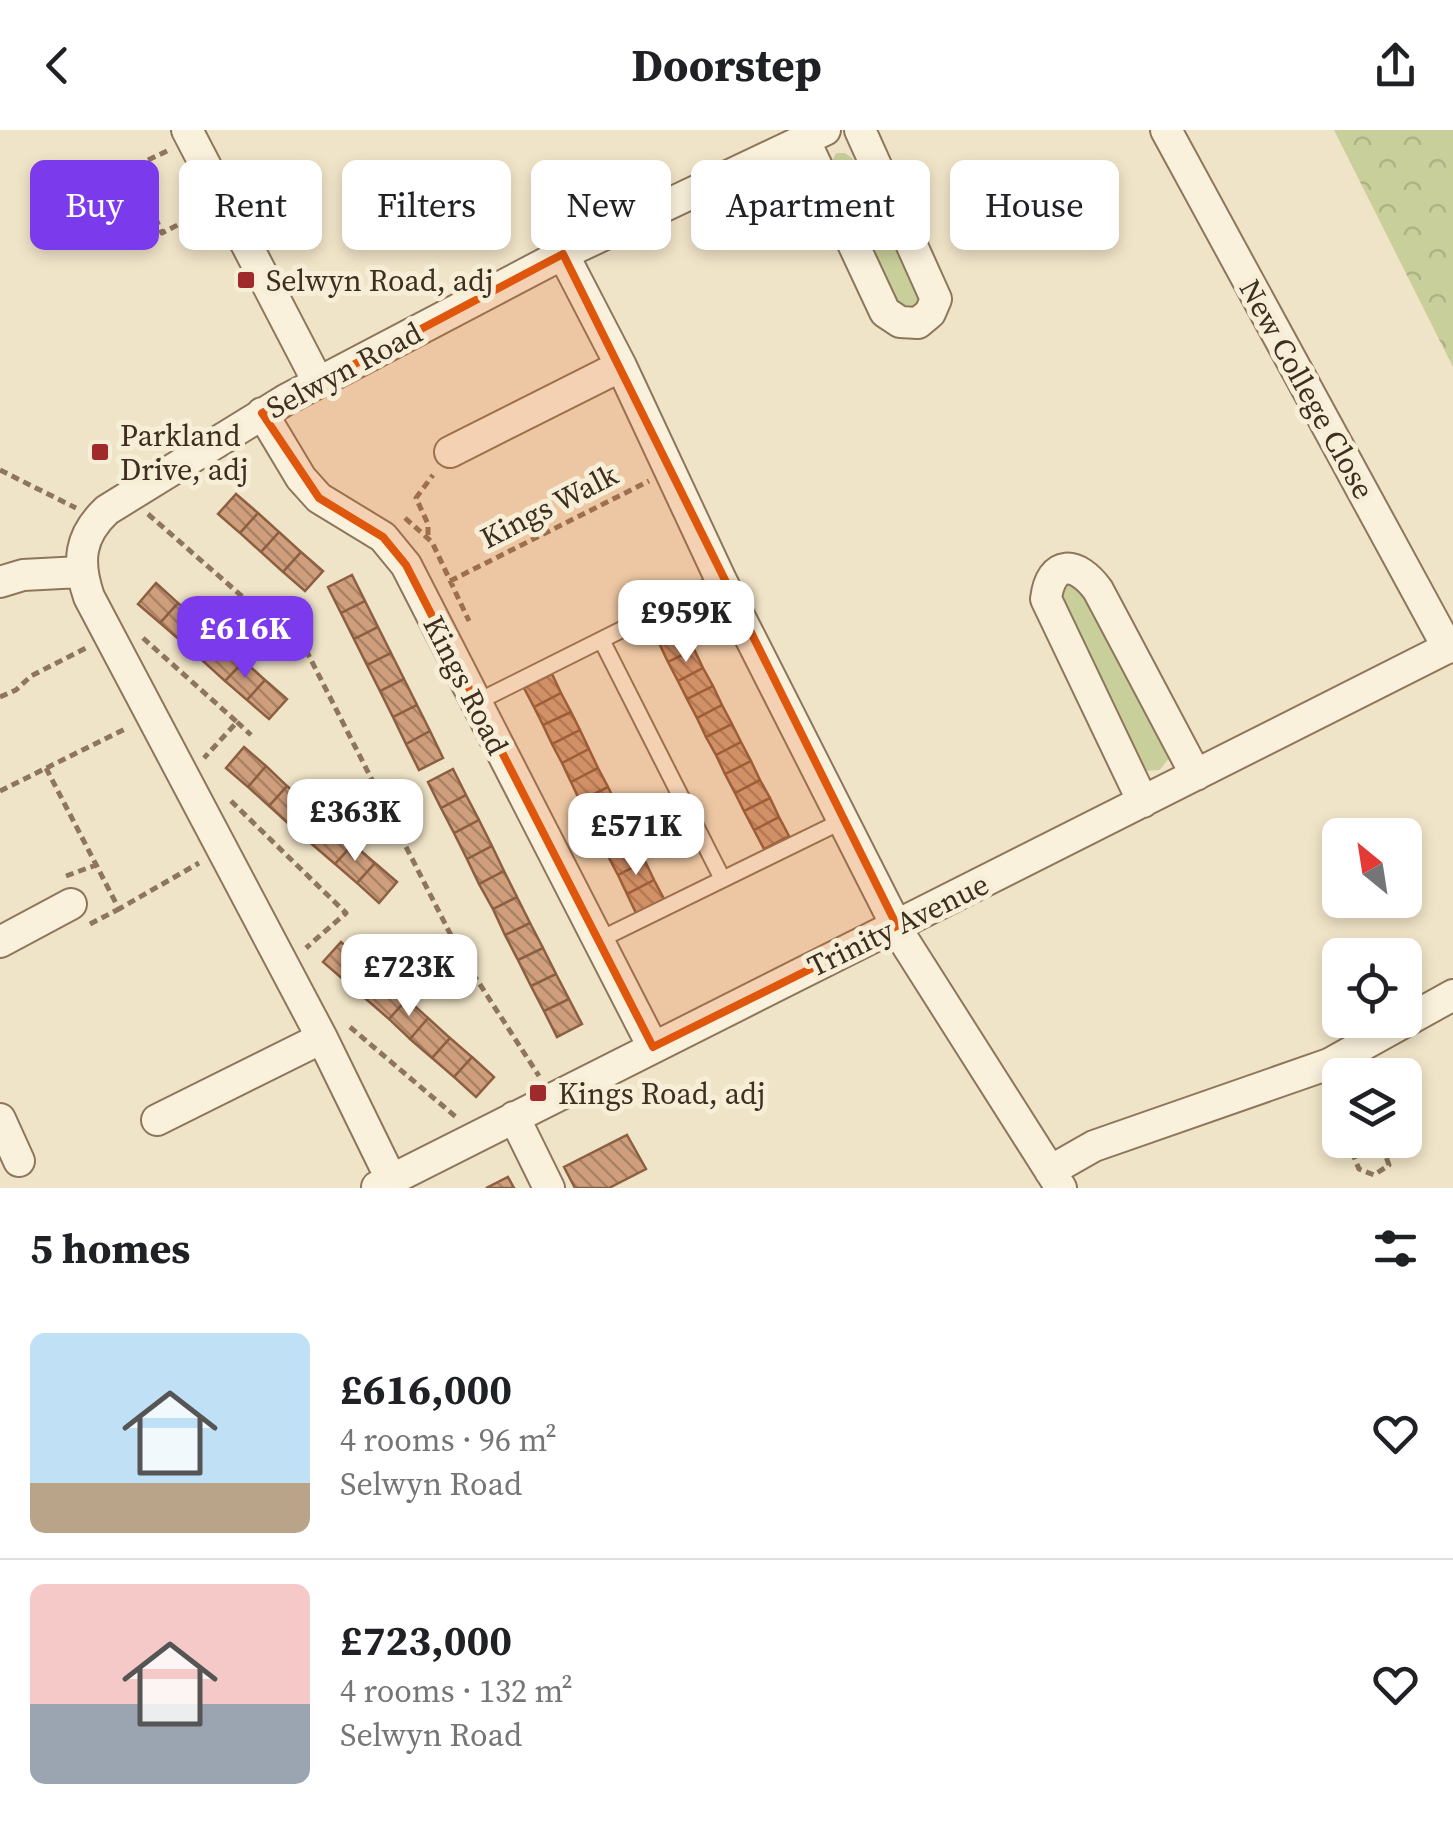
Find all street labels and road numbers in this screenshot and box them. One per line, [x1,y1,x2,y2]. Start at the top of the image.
street label: New College Close [1230,272,1384,506]
street label: Selwyn Road [259,312,429,428]
street label: Kings Walk [473,454,625,558]
street label: Kings Road [414,609,518,761]
street label: Trinity Avenue [801,863,995,987]

